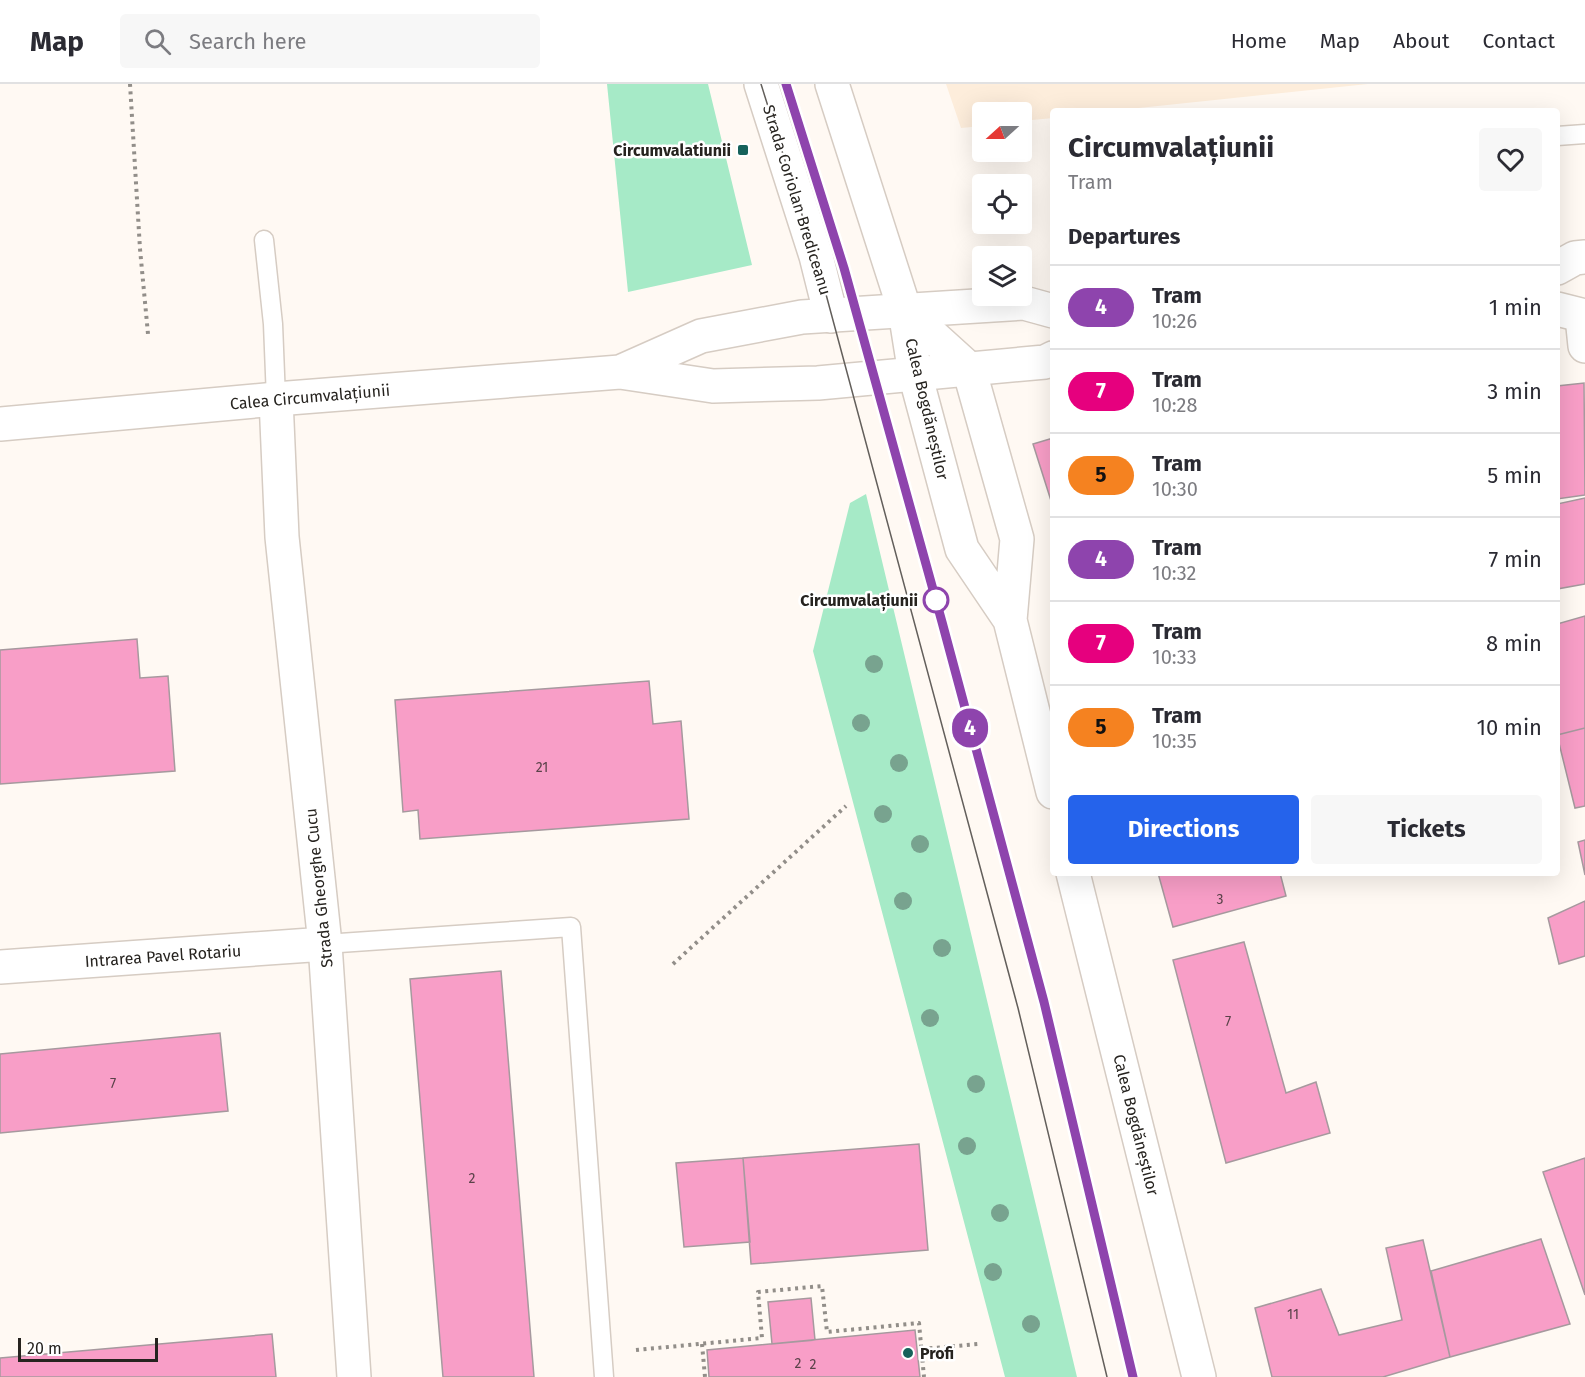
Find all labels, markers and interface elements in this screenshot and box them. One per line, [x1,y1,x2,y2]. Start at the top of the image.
search box [120,14,540,68]
text: Map [30,25,84,58]
icon: search [141,25,174,58]
text: Search here [189,28,307,55]
text: Home [1231,28,1287,54]
text: Map [1320,28,1360,54]
text: About [1393,28,1450,54]
text: Contact [1483,28,1555,54]
north arrow [972,102,1032,162]
map controls [972,102,1032,306]
street label: Strada Coriolan Brediceanu [759,103,835,297]
button: heart [1479,128,1542,191]
text: Circumvalațiunii [1068,131,1274,164]
place label: Circumvalatiunii [613,141,731,160]
marker: Circumvalatiunii [736,143,750,157]
text: Tram [1068,170,1113,194]
button: locate [972,174,1032,234]
text: Departures [1068,223,1180,250]
button: layers [972,246,1032,306]
text: Tram [1152,282,1202,309]
text: 4 [1095,294,1107,320]
text: 1 min [1489,294,1542,321]
text: 10:26 [1152,309,1197,333]
street label: Calea Bogdăneștilor [900,336,953,483]
text: Tram [1152,366,1202,393]
text: 7 [1096,378,1106,404]
text: 3 min [1487,378,1542,405]
street label: Calea Circumvalațiunii [229,381,391,414]
text: 10:28 [1152,393,1198,417]
text: Tram [1152,450,1202,477]
text: 5 [1095,462,1107,488]
text: 5 min [1487,462,1542,489]
text: 10:30 [1152,477,1198,501]
text: Tram [1152,534,1202,561]
text: 4 [1095,546,1107,572]
text: 7 min [1488,546,1542,573]
text: 10:32 [1152,561,1196,585]
marker: Circumvalațiunii [923,587,949,613]
place label: Circumvalațiunii [800,591,918,611]
text: Tram [1152,618,1202,645]
text: 7 [1096,630,1106,656]
text: 8 min [1486,630,1542,657]
text: 10:33 [1152,645,1197,669]
text: Tram [1152,702,1202,729]
line badge: 4 [950,708,990,748]
text: 5 [1095,714,1107,740]
text: 10 min [1476,714,1542,741]
text: 4 [964,715,976,741]
text: 10:35 [1152,729,1197,753]
house number: 21 [536,759,548,776]
button: Directions [1068,795,1299,864]
button: Tickets [1311,795,1542,864]
street label: Strada Gheorghe Cucu [301,807,337,969]
house number: 3 [1217,891,1224,908]
street label: Intrarea Pavel Rotariu [84,941,242,971]
house number: 7 [1225,1013,1231,1030]
street label: Calea Bogdăneștilor [1108,1052,1163,1199]
house number: 7 [110,1075,116,1092]
house number: 2 [469,1170,476,1187]
house number: 11 [1287,1306,1299,1323]
scale bar [18,1335,158,1362]
text: 20 m [27,1339,62,1358]
place label: Profi [920,1344,954,1363]
marker: Profi [901,1346,915,1360]
house number: 2 [795,1355,802,1372]
house number: 2 [810,1356,817,1373]

